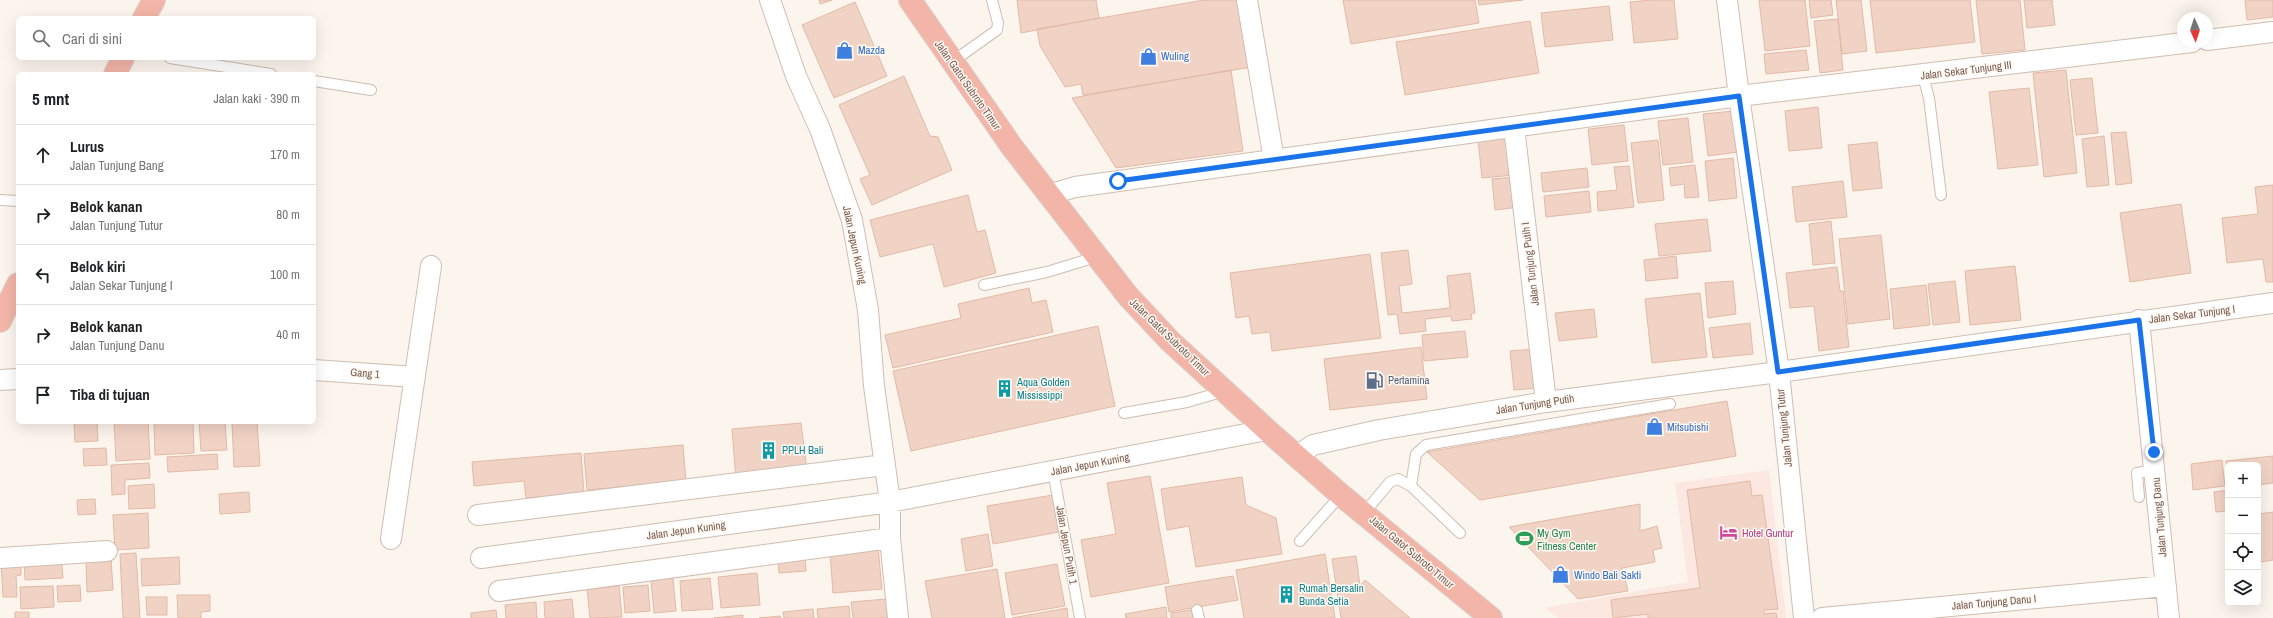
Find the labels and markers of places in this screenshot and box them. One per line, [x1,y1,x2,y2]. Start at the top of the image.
shop icon: Mazda [835,40,855,60]
place label: Mazda [858,43,885,57]
shop icon: Wuling [1138,46,1158,66]
place label: Wuling [1161,49,1189,63]
fuel station icon: Pertamina [1365,370,1385,390]
place label: Pertamina [1388,373,1430,387]
place label: Aqua Golden Mississippi [1016,375,1070,402]
building icon: Aqua Golden Mississippi [994,378,1014,398]
shop icon: Mitsubishi [1644,417,1664,437]
place label: Mitsubishi [1667,420,1709,434]
building icon: PPLH Bali [759,440,779,460]
place label: PPLH Bali [782,443,824,457]
hotel icon: Hotel Guntur [1719,523,1739,543]
place label: My Gym Fitness Center [1537,526,1596,553]
place label: Hotel Guntur [1742,526,1793,540]
sports icon: My Gym Fitness Center [1514,529,1534,549]
shop icon: Windo Bali Sakti [1551,565,1571,585]
place label: Windo Bali Sakti [1574,568,1641,582]
place label: Rumah Bersalin Bunda Setia [1299,581,1364,608]
building icon: Rumah Bersalin Bunda Setia [1276,584,1296,604]

